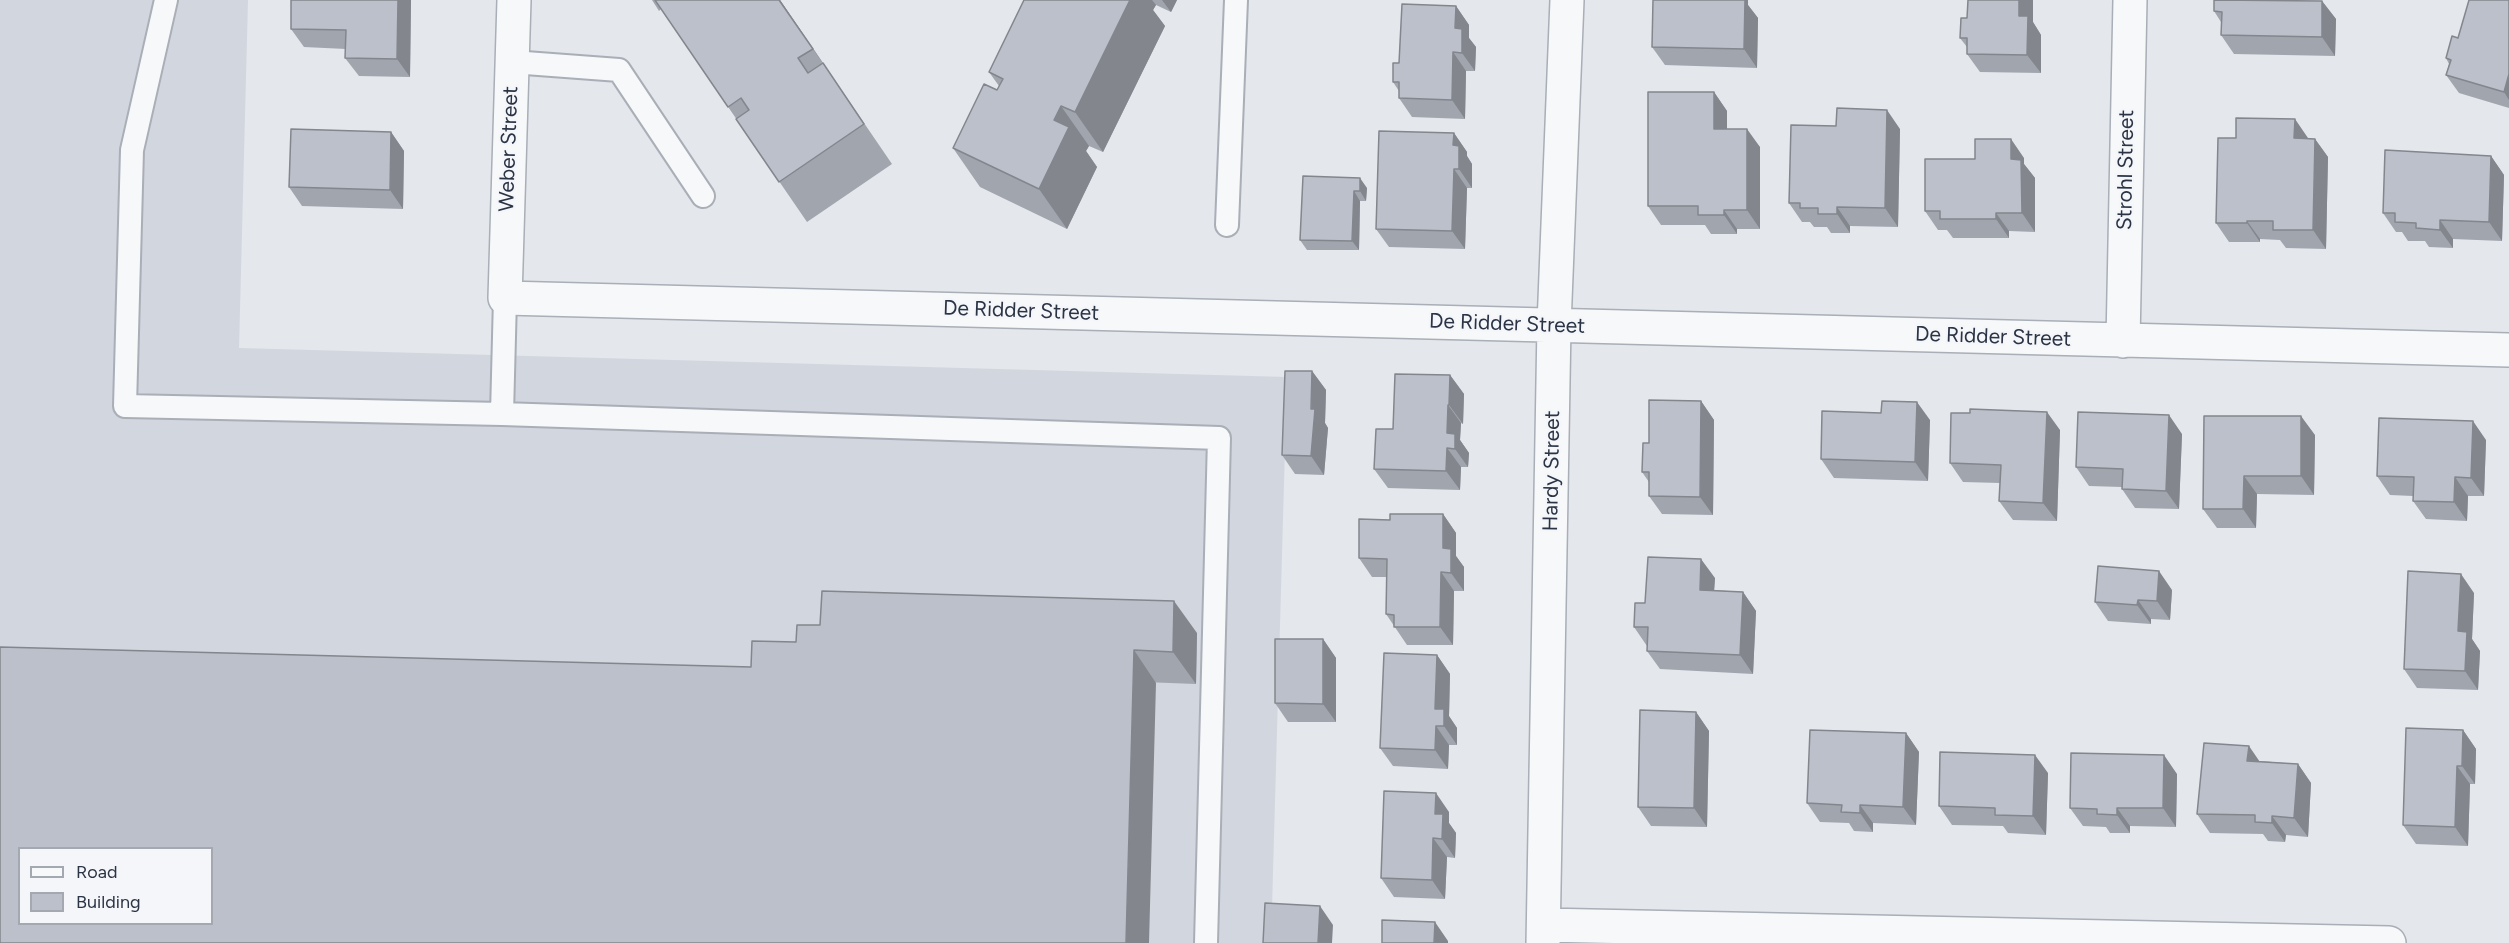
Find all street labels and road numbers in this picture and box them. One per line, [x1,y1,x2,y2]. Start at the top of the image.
street label: Weber Street [494,86,524,212]
street label: Strohl Street [2112,110,2140,230]
street label: De Ridder Street [942,296,1100,326]
street label: De Ridder Street [1428,309,1586,339]
street label: De Ridder Street [1914,322,2072,352]
street label: Hardy Street [1538,410,1566,532]

